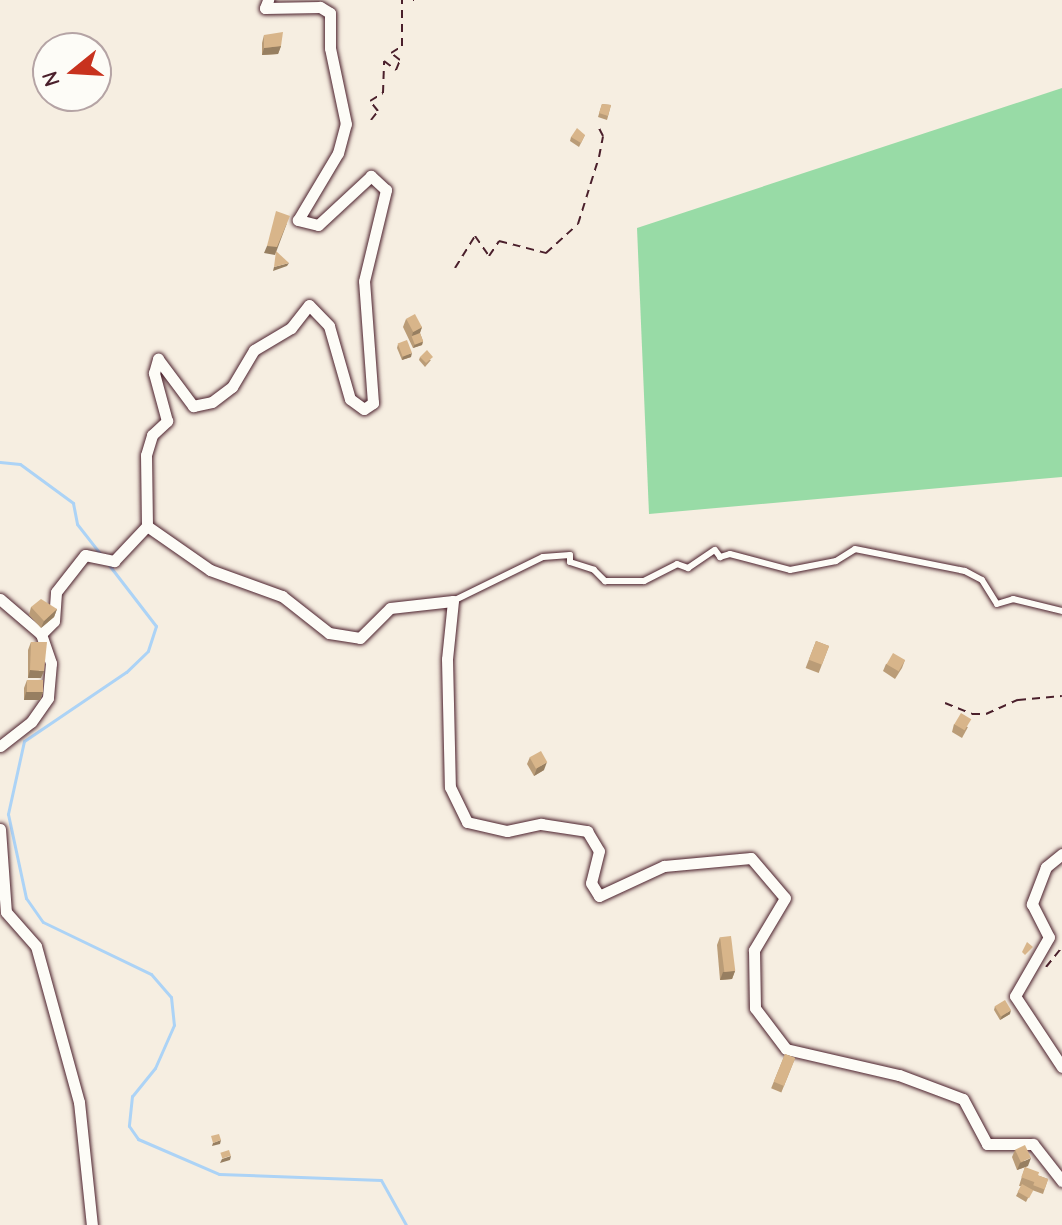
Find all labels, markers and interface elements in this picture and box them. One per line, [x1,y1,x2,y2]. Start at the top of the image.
north arrow [32,32,112,112]
text: N [36,68,66,90]

